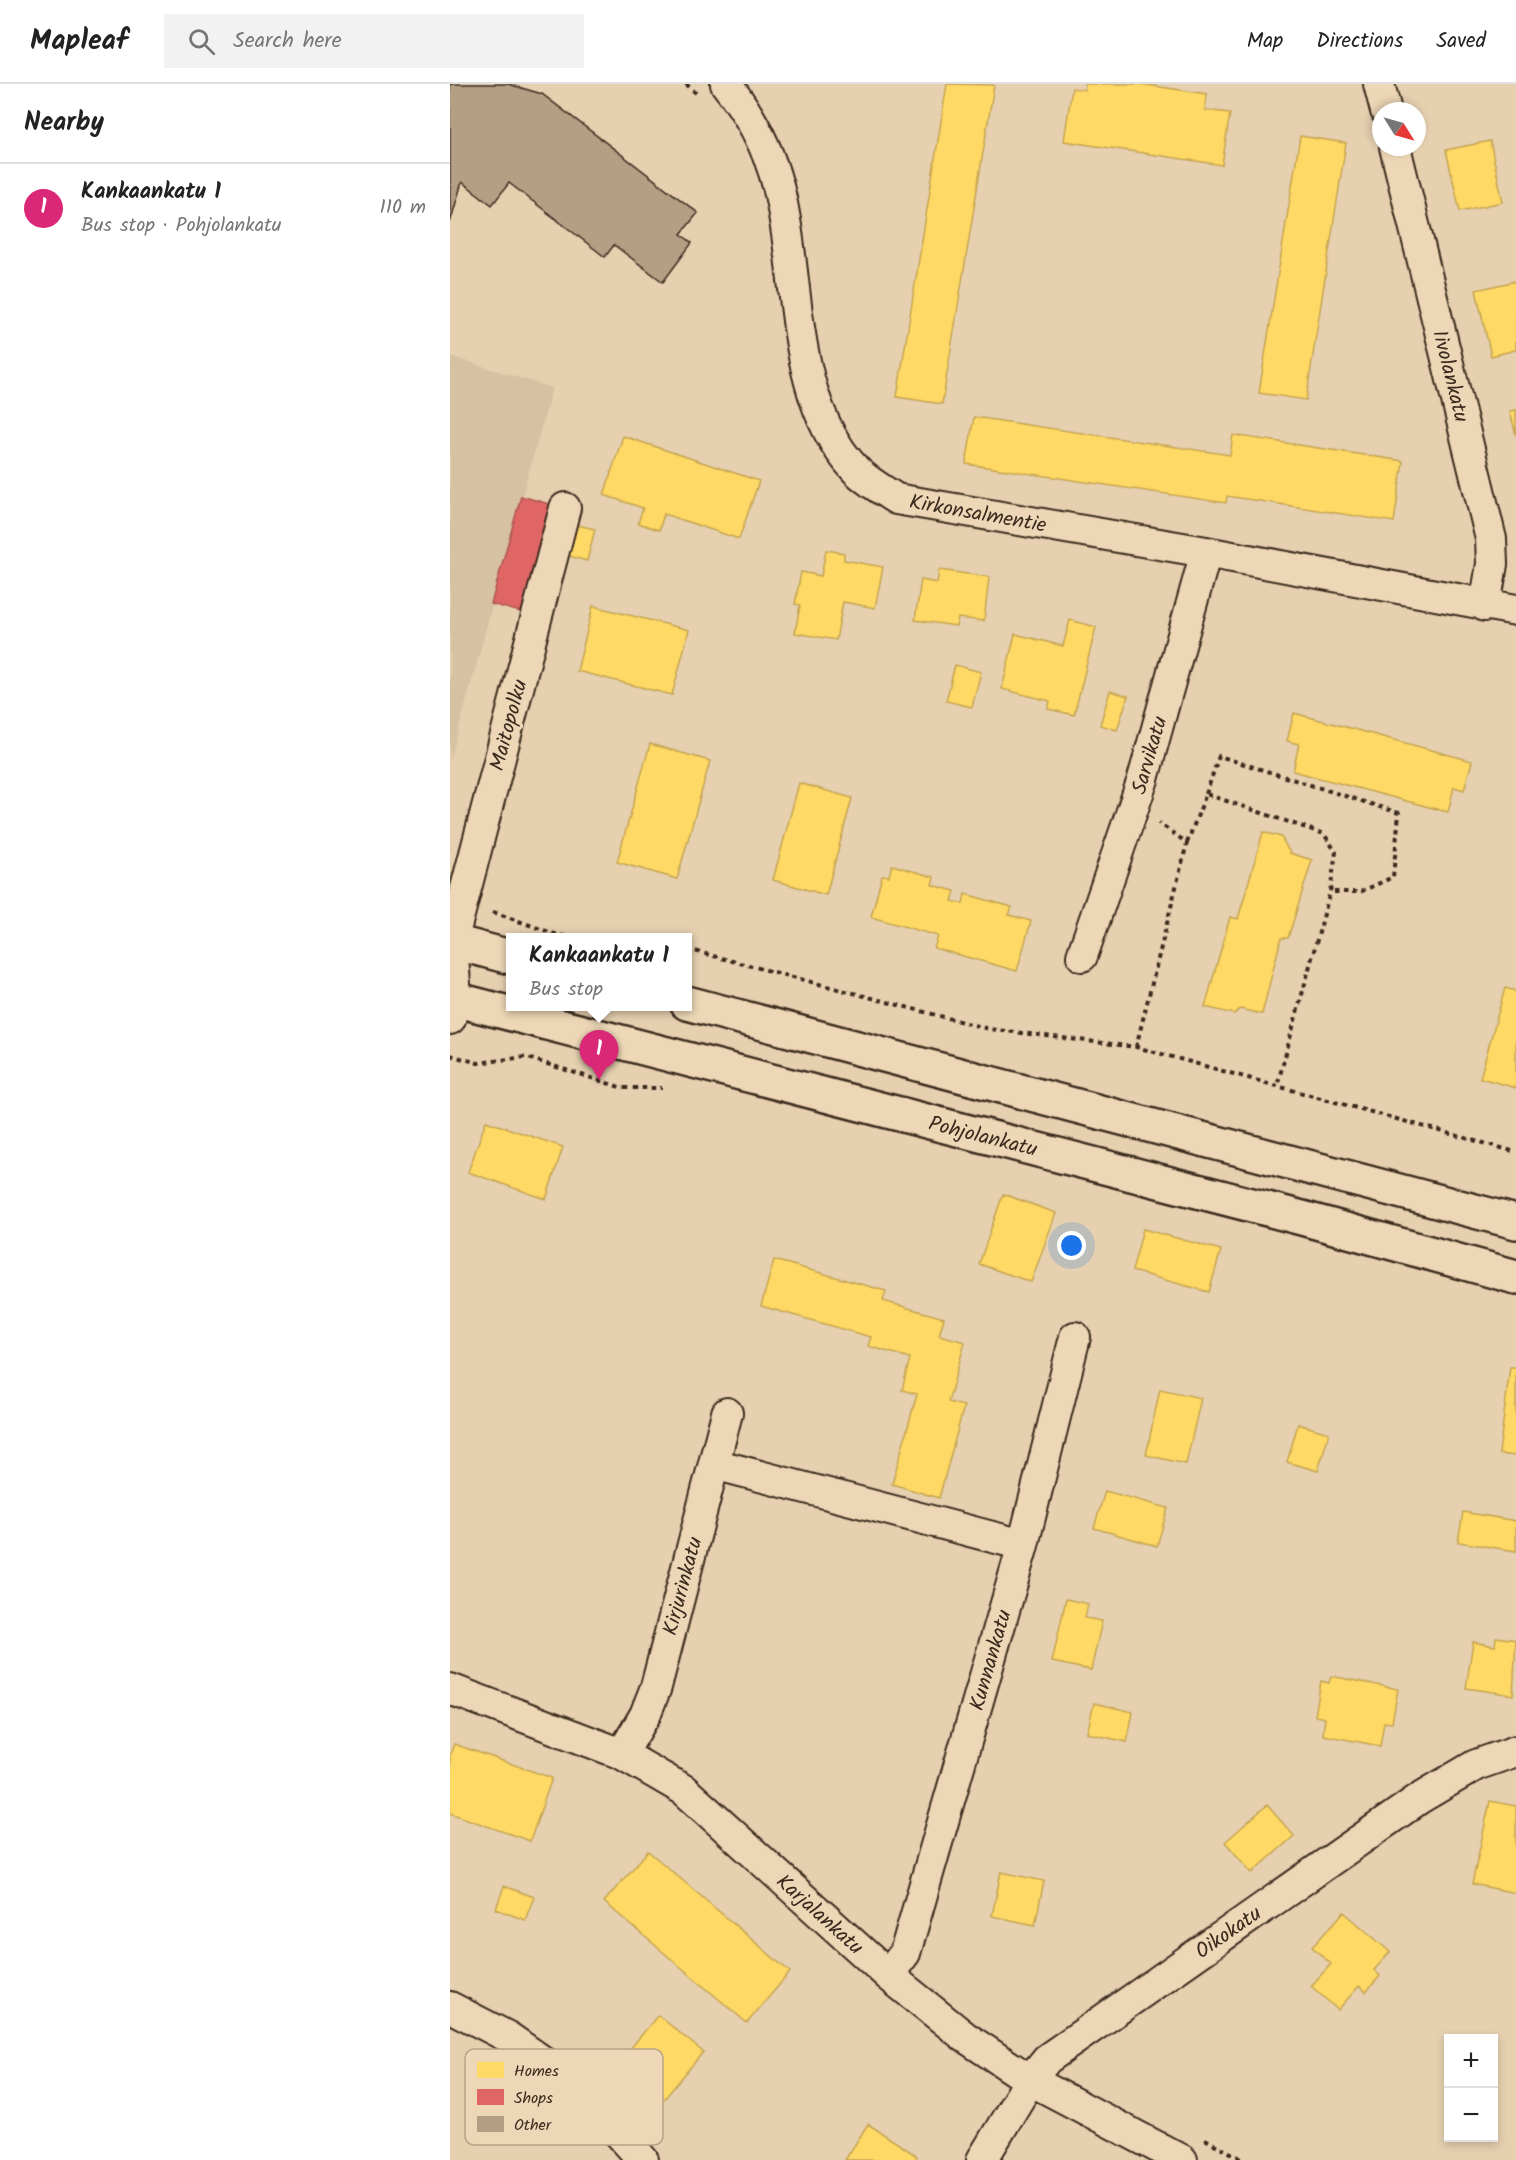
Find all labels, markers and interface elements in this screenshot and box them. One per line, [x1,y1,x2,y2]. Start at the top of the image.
search box [164,14,584,68]
text: Mapleaf [30,19,128,64]
text: Search here [233,24,342,59]
icon: search [185,25,218,58]
text: Map [1247,25,1283,58]
text: Directions [1316,25,1403,58]
text: Saved [1436,25,1486,58]
text: Nearby [24,102,104,144]
north arrow [1372,102,1426,156]
text: Kankaankatu 1 [81,175,221,210]
text: 1 [40,192,47,224]
text: 110 m [380,192,426,224]
text: Bus stop · Pohjolankatu [81,210,281,242]
street label: Iivolankatu [1422,327,1477,426]
street label: Kirkonsalmentie [907,486,1049,543]
street label: Maitopolku [481,676,538,775]
street label: Sarvikatu [1124,713,1177,798]
popup [506,933,692,1011]
text: Kankaankatu 1 [529,939,669,974]
text: Bus stop [529,974,603,1006]
pin: 1 [580,1030,618,1080]
street label: Pohjolankatu [925,1108,1041,1167]
your location [1057,1231,1086,1260]
street label: Kirjurinkatu [654,1533,712,1639]
street label: Kunnankatu [961,1606,1022,1715]
street label: Karjalankatu [768,1867,870,1964]
street label: Oikokatu [1189,1898,1269,1968]
map controls [1444,2034,1498,2142]
button: + [1444,2034,1498,2088]
legend [465,2049,663,2145]
text: Homes [514,2059,559,2084]
text: Shops [514,2086,553,2111]
button: − [1444,2088,1498,2142]
text: Other [514,2113,553,2138]

